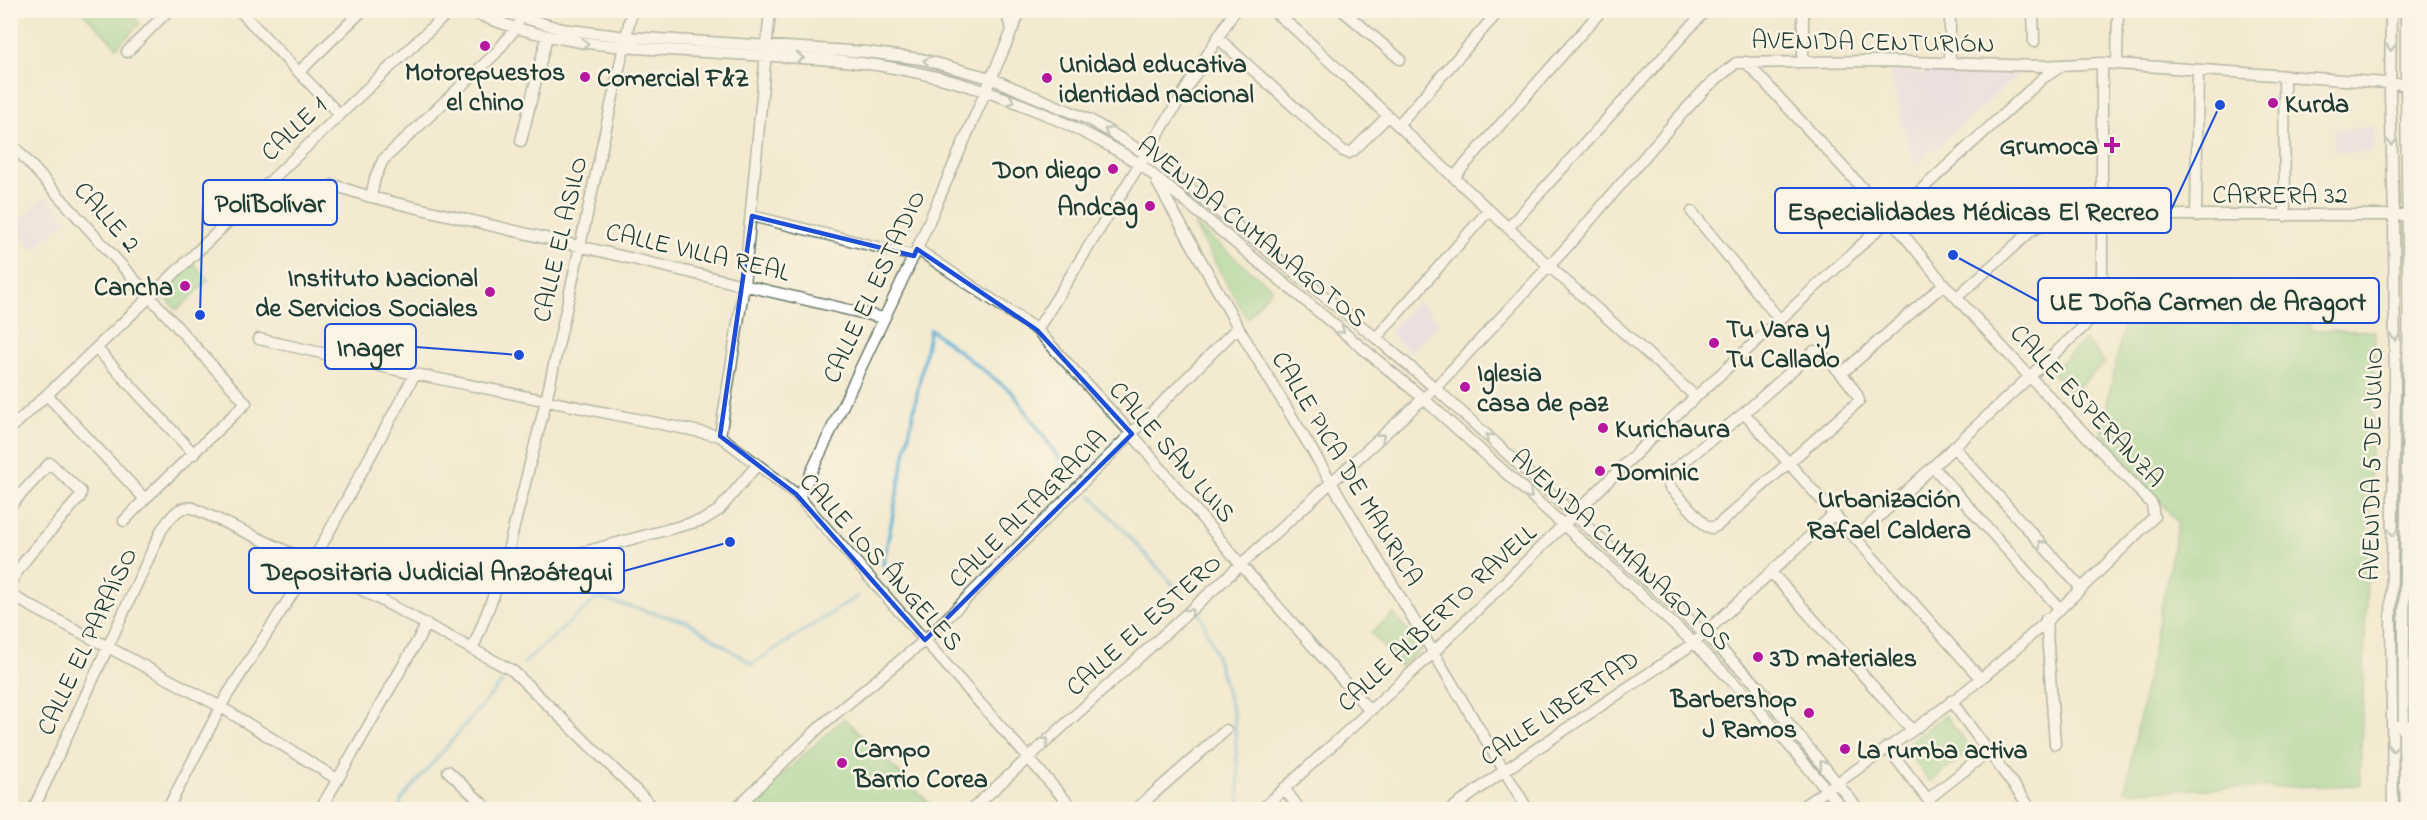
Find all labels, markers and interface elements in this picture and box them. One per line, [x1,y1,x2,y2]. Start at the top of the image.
street label: AVENIDA CENTURIÓN [1751,23,1995,65]
one-way arrow [580,37,589,49]
marker: Motorepuestos el chino [478,39,492,53]
one-way arrow [2385,42,2397,51]
place label: Unidad educativa identidad nacional [1059,47,1254,115]
one-way arrow [795,52,804,65]
place label: Motorepuestos el chino [405,55,565,123]
one-way arrow [922,55,932,68]
place label: Comercial F&Z [597,61,750,99]
marker: Comercial F&Z [578,70,592,84]
marker: Unidad educativa identidad nacional [1040,71,1054,85]
place label: Kurda [2285,87,2349,125]
street label: CALLE 1 [253,89,337,172]
one-way arrow [1005,93,1015,106]
marker: Kurda [2266,96,2280,110]
one-way arrow [1104,126,1114,138]
street label: AVENIDA CUMANAGOTOS [1128,128,1374,338]
place label: Grumoca [2000,129,2098,167]
marker: Grumoca [2103,136,2121,154]
one-way arrow [2385,137,2398,146]
street label: CALLE EL ASILO [524,153,599,326]
place label: Don diego [992,153,1101,192]
marker: Don diego [1106,162,1120,176]
street label: CALLE 2 [63,174,148,262]
street label: CARRERA 32 [2212,178,2348,216]
callout: PoliBolívar [203,180,337,225]
street label: CALLE EL ESTADIO [814,184,937,390]
text: PoliBolívar [215,186,326,225]
callout: Especialidades Médicas El Recreo [1775,188,2171,233]
place label: Andcag [1057,190,1138,229]
text: Especialidades Médicas El Recreo [1787,194,2159,233]
marker: Andcag [1143,199,1157,213]
street label: CALLE VILLA REAL [602,214,793,294]
place label: Instituto Nacional de Servicios Sociales [255,261,478,329]
place label: Cancha [94,270,173,308]
callout: UE Doña Carmen de Aragort [2038,278,2379,323]
marker: Cancha [178,279,192,293]
text: UE Doña Carmen de Aragort [2050,284,2367,324]
marker: Instituto Nacional de Servicios Sociales [483,285,497,299]
place label: Tu Vara y Tu Callado [1726,312,1840,380]
street label: CALLE ESPERANZA [2000,316,2172,498]
one-way arrow [1334,323,1345,334]
callout: Inager [325,324,416,369]
text: Inager [337,330,404,370]
one-way arrow [2389,332,2401,341]
marker: Tu Vara y Tu Callado [1707,336,1721,350]
street label: CALLE PICA DE MAURICA [1260,345,1431,594]
street label: AVENIDA 5 DE JULIO [2353,347,2395,581]
place label: Iglesia casa de paz [1477,356,1609,424]
street label: CALLE SAN LUIS [1098,374,1243,532]
marker: Iglesia casa de paz [1458,380,1472,394]
place label: Kurichaura [1615,412,1730,450]
marker: Kurichaura [1596,421,1610,435]
street label: CALLE ALTAGRACIA [941,422,1117,598]
one-way arrow [1374,433,1384,444]
one-way arrow [1485,433,1496,444]
street label: AVENIDA CUMANAGOTOS [1501,441,1739,661]
place label: Dominic [1611,455,1700,493]
marker: Dominic [1593,464,1607,478]
street label: CALLE LOS ÁNGELES [789,465,971,661]
district label: Urbanización Rafael Caldera [1807,481,1971,551]
one-way arrow [1522,487,1533,498]
street label: CALLE ALBERTO RAVELL [1330,516,1547,722]
one-way arrow [2387,527,2399,536]
one-way arrow [2038,540,2049,551]
street label: CALLE EL PARAÍSO [29,542,149,742]
street label: CALLE EL ESTERO [1059,546,1231,707]
callout: Depositaria Judicial Anzoátegui [249,548,624,593]
text: Depositaria Judicial Anzoátegui [259,554,613,594]
one-way arrow [1183,608,1194,619]
place label: 3D materiales [1769,641,1917,679]
street label: CALLE LIBERTAD [1473,642,1648,777]
marker: 3D materiales [1751,650,1765,664]
place label: Barbershop J Ramos [1670,682,1797,750]
marker: Barbershop J Ramos [1802,706,1816,720]
place label: Campo Barrio Corea [853,732,988,800]
place label: La rumba activa [1857,733,2028,771]
one-way arrow [1038,737,1049,748]
marker: La rumba activa [1838,742,1852,756]
one-way arrow [2387,743,2399,752]
marker: Campo Barrio Corea [835,756,849,770]
one-way arrow [1819,760,1830,771]

